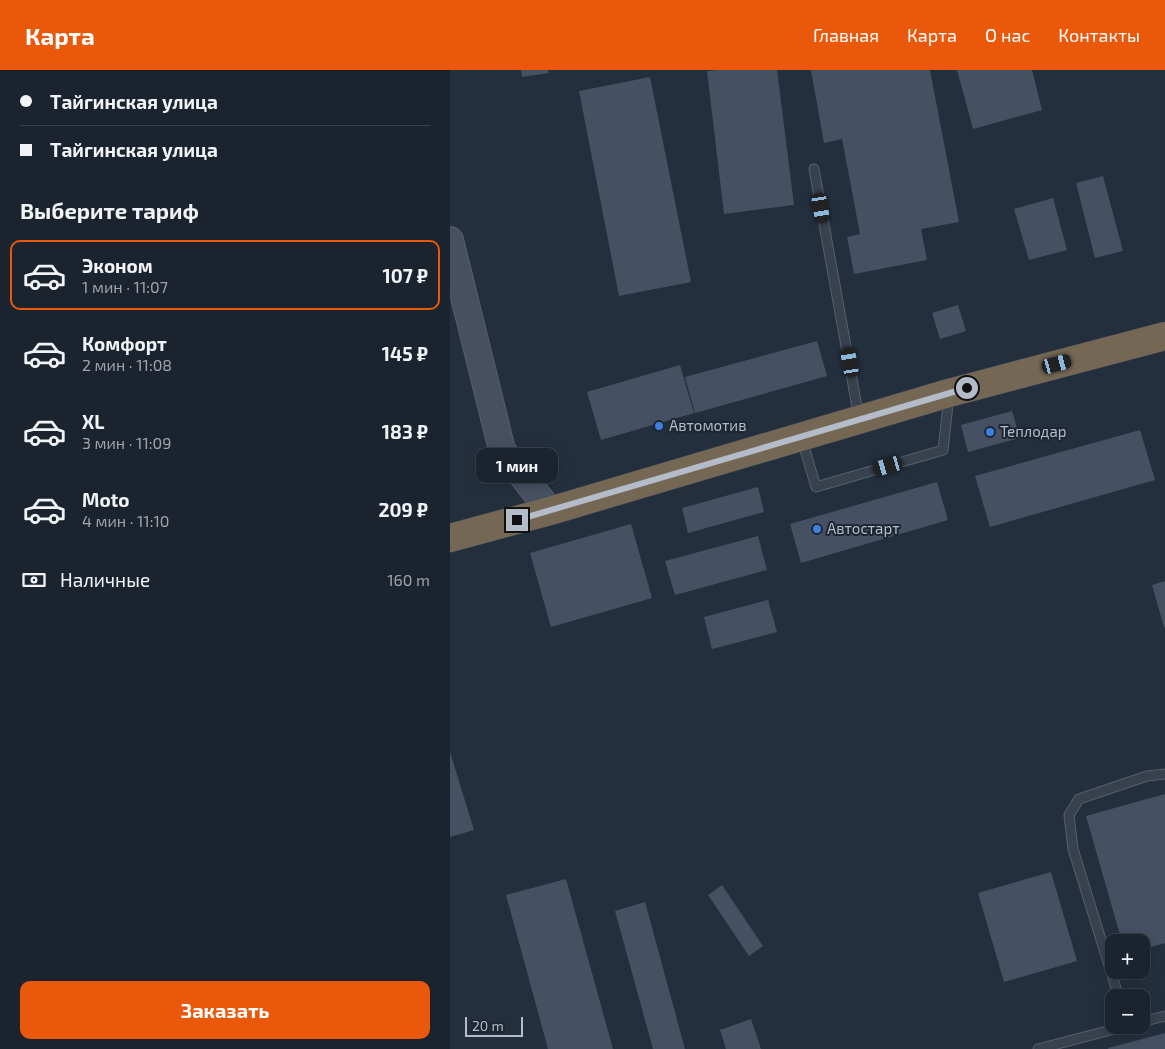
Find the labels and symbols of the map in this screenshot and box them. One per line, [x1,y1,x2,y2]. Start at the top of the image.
car [811,192,830,224]
car [840,346,859,378]
car [1040,353,1073,375]
route start [956,377,978,399]
place label: Автомотив [669,416,746,434]
marker: Автомотив [653,420,665,432]
place label: Теплодар [1000,422,1066,440]
marker: Теплодар [984,426,996,438]
callout: 1 мин [476,448,558,482]
car [871,455,904,477]
route end [506,509,528,531]
place label: Автостарт [827,519,899,537]
marker: Автостарт [811,523,823,535]
scale bar [465,1014,522,1037]

